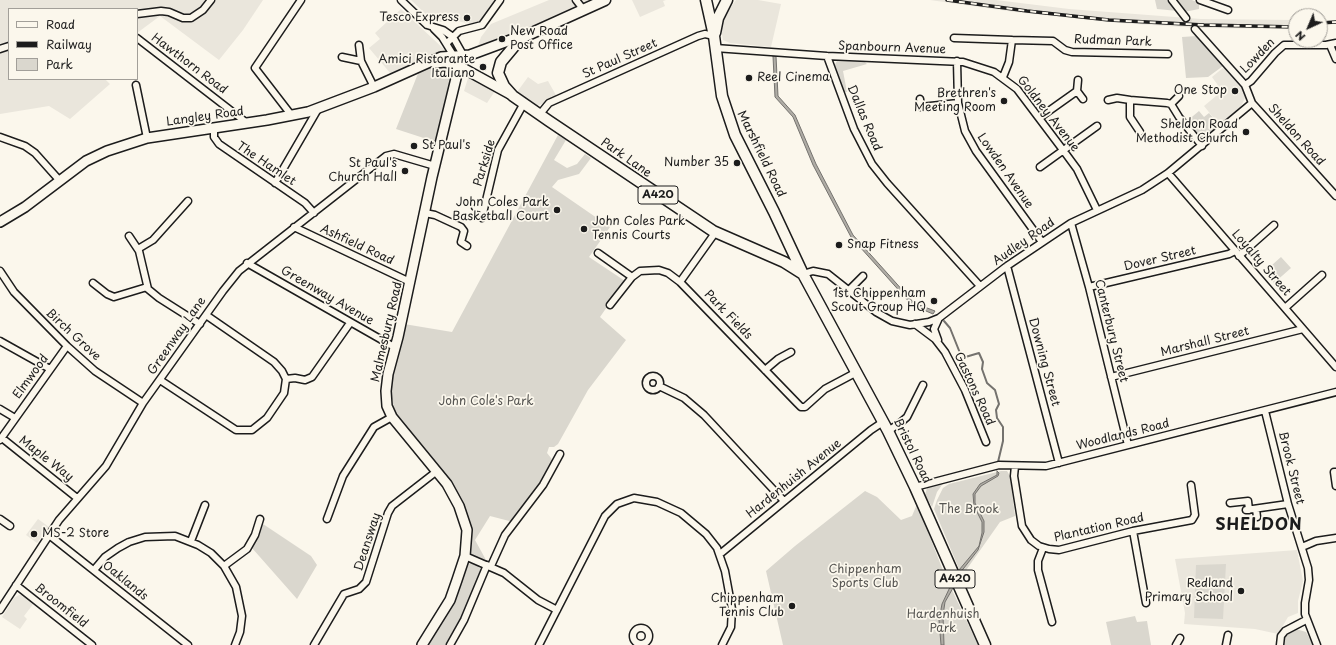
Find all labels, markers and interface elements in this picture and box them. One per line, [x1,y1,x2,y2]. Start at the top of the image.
legend [8,8,138,80]
north arrow [1288,8,1328,48]
place label: Tesco Express [379,11,459,25]
marker: Tesco Express [462,13,472,23]
text: Road [46,15,75,33]
place label: New Road Post Office [510,25,573,53]
text: N [1291,27,1309,45]
street label: Hawthorn Road [148,31,230,97]
street label: Rudman Park [1074,32,1152,50]
marker: New Road Post Office [497,34,507,44]
text: Railway [46,35,92,53]
street label: Lowden [1238,35,1278,77]
street label: St Paul Street [581,36,659,82]
street label: Spanbourn Avenue [838,39,946,57]
place label: Amici Ristorante Italiano [378,53,475,81]
text: Park [46,55,73,73]
marker: Amici Ristorante Italiano [478,62,488,72]
place label: Reel Cinema [757,71,830,85]
marker: Reel Cinema [744,73,754,83]
street label: Goldney Avenue [1014,73,1082,155]
street label: Dallas Road [844,83,884,153]
place label: One Stop [1174,84,1227,98]
marker: One Stop [1230,86,1240,96]
place label: Brethren's Meeting Room [914,87,996,115]
marker: Brethren's Meeting Room [999,96,1009,106]
street label: Sheldon Road [1265,101,1327,169]
street label: Langley Road [165,104,245,130]
street label: Marshfield Road [734,108,788,200]
place label: Sheldon Road Methodist Church [1136,118,1238,146]
marker: Sheldon Road Methodist Church [1241,127,1251,137]
street label: Lowden Avenue [974,131,1036,211]
street label: Park Lane [598,135,654,181]
street label: Parkside [471,138,499,188]
street label: The Hamlet [234,139,298,189]
place label: St Paul's [422,139,470,153]
marker: St Paul's [409,141,419,151]
place label: Number 35 [664,156,729,170]
place label: St Paul's Church Hall [328,157,397,185]
marker: Number 35 [732,158,742,168]
marker: St Paul's Church Hall [400,166,410,176]
road number: A420 [638,186,678,204]
place label: John Coles Park Basketball Court [452,196,549,224]
marker: John Coles Park Basketball Court [552,205,562,215]
place label: John Coles Park Tennis Courts [592,215,685,243]
street label: Audley Road [990,215,1058,269]
street label: Ashfield Road [318,222,396,268]
marker: John Coles Park Tennis Courts [579,224,589,234]
street label: Loyalty Street [1228,227,1294,299]
place label: Snap Fitness [847,238,919,252]
marker: Snap Fitness [834,240,844,250]
street label: Dover Street [1123,244,1197,274]
street label: Greenway Avenue [278,264,376,328]
street label: Canterbury Street [1091,278,1131,384]
street label: Malmesbury Road [368,280,406,384]
street label: Park Fields [701,287,755,343]
place label: 1st Chippenham Scout Group HQ [831,287,926,315]
street label: Greenway Lane [145,294,209,378]
marker: 1st Chippenham Scout Group HQ [929,296,939,306]
street label: Birch Grove [43,306,103,364]
street label: Downing Street [1025,316,1063,408]
street label: Marshall Street [1159,324,1251,360]
street label: Gastons Road [951,350,997,428]
street label: Elmwood [10,352,52,402]
park label: John Cole's Park [438,395,534,409]
street label: Bristol Road [890,416,934,486]
street label: Woodlands Road [1075,416,1171,454]
street label: Brook Street [1275,430,1307,506]
street label: Maple Way [16,433,76,485]
street label: Hardenhuish Avenue [744,436,844,522]
park label: The Brook [939,503,999,517]
street label: Deansway [352,511,384,573]
street label: Plantation Road [1053,511,1145,545]
district label: SHELDON [1215,516,1303,536]
place label: MS-2 Store [42,527,109,541]
marker: MS-2 Store [29,529,39,539]
street label: Oaklands [99,558,151,604]
park label: Chippenham Sports Club [828,563,902,591]
road number: A420 [935,570,975,588]
place label: Redland Primary School [1145,577,1233,605]
street label: Broomfield [32,581,90,631]
marker: Redland Primary School [1236,586,1246,596]
place label: Chippenham Tennis Club [711,592,784,620]
marker: Chippenham Tennis Club [787,601,797,611]
park label: Hardenhuish Park [907,608,979,636]

